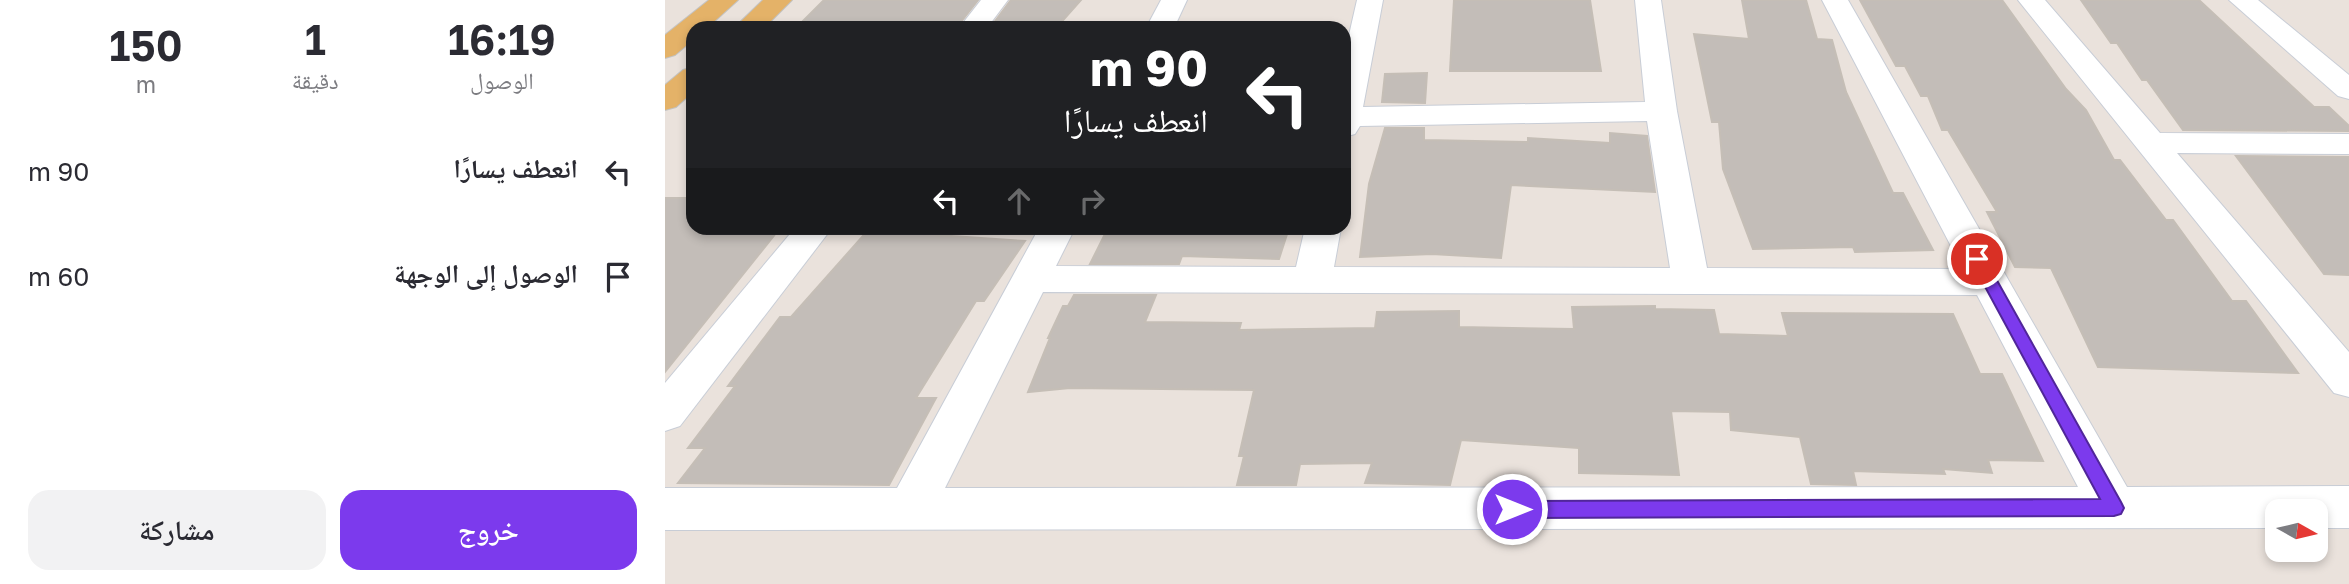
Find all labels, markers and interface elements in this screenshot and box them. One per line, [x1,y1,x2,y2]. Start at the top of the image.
text: 1 [305,14,326,64]
text: 16:19 [448,14,556,64]
text: 150 [109,20,183,70]
text: 90 m [1090,38,1208,97]
icon: left [1232,49,1323,140]
text: دقيقة [292,66,339,94]
text: الوصول [470,66,534,94]
text: m [136,70,156,98]
text: انعطف يسارًا [1064,101,1208,139]
text: انعطف يسارًا [454,153,578,184]
icon: left [599,153,637,191]
text: 90 m [28,156,89,187]
icon: left [927,182,965,220]
icon: ahead [1000,182,1038,220]
icon: right [1073,182,1111,220]
pin [1947,229,2007,289]
icon: arrive [1958,240,1996,278]
text: الوصول إلى الوجهة [394,258,578,289]
icon: arrive [599,258,637,296]
text: 60 m [28,261,89,292]
position arrow [1475,472,1549,546]
button: مشاركة [28,490,326,570]
button: خروج [340,490,637,570]
north arrow [2265,499,2327,562]
map controls [2265,499,2328,562]

